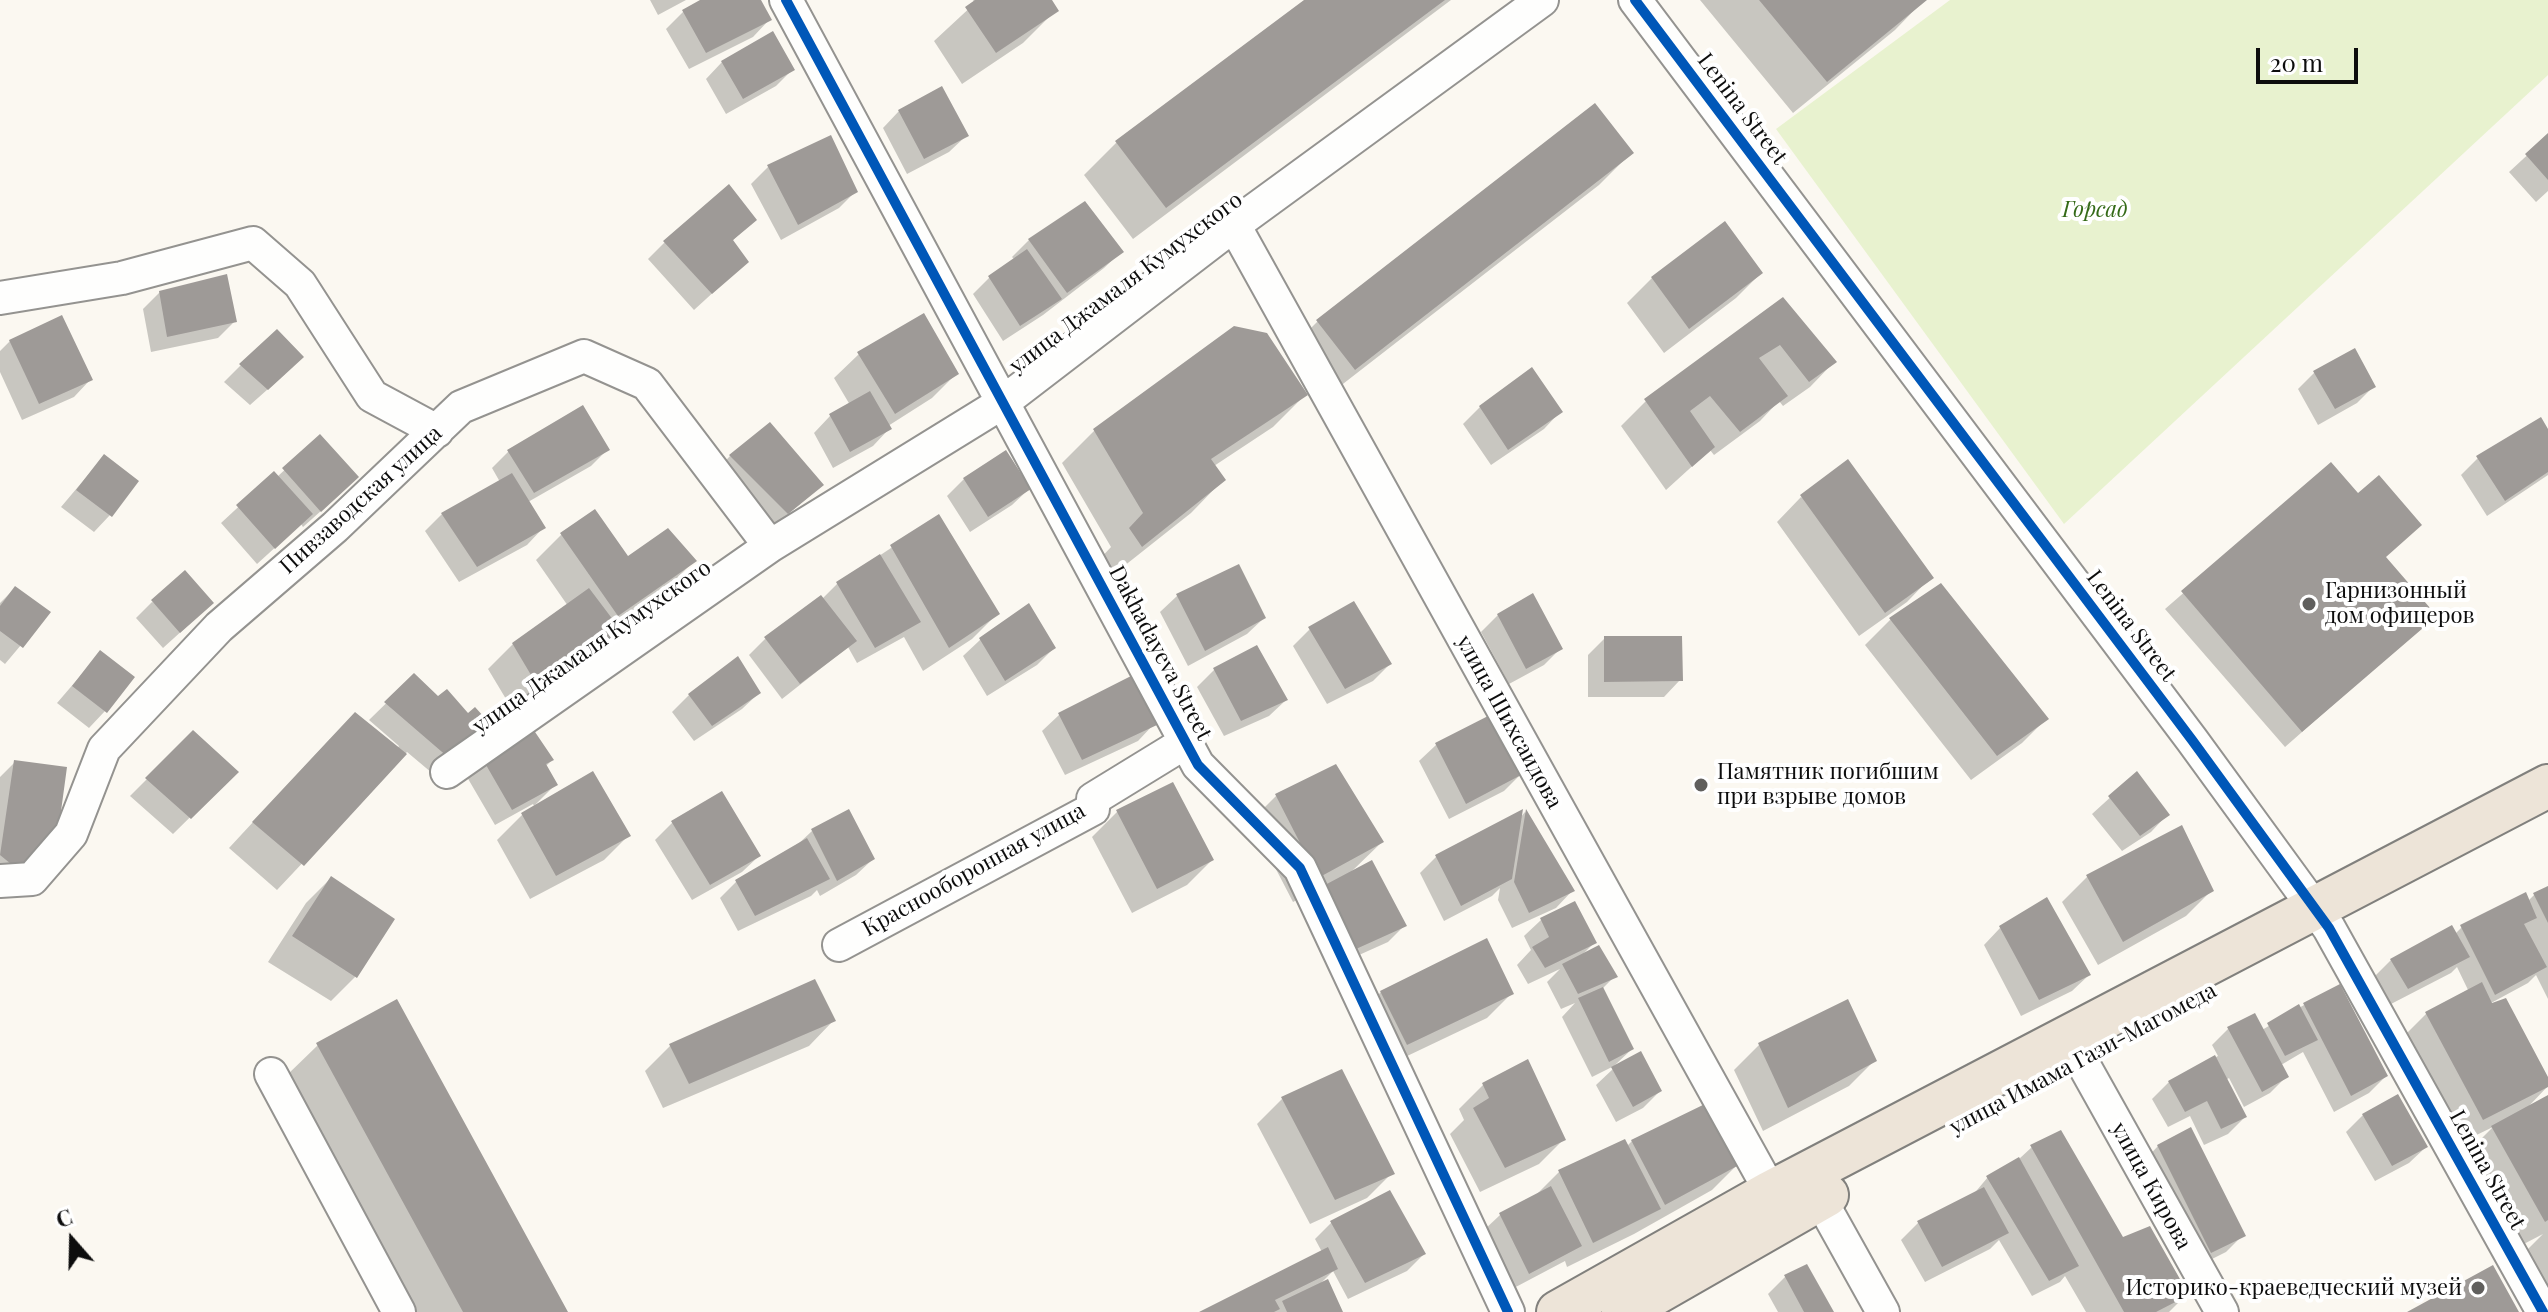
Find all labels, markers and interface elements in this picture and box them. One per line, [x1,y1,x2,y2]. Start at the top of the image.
scale bar [2260,32,2362,82]
text: 20 m [2270,46,2323,78]
street label: Lenina Street [1692,48,1792,170]
street label: улица Джамаля Кумухского [1004,187,1248,379]
park label: Горсад [2062,197,2128,223]
street label: Пивзаводская улица [275,420,447,580]
street label: улица Джамаля Кумухского [468,555,716,739]
street label: Dakhadayeva Street [1103,561,1217,745]
street label: Lenina Street [2081,565,2181,687]
place label: Гарнизонный дом офицеров [2325,578,2475,630]
marker: Гарнизонный дом офицеров [2300,595,2318,613]
street label: улица Шихсаидова [1450,631,1568,813]
place label: Памятник погибшим при взрыве домов [1717,759,1939,810]
marker: Памятник погибшим при взрыве домов [1692,776,1710,794]
street label: Краснооборонная улица [858,798,1090,942]
street label: улица Имама Гази-Магомеда [1945,977,2221,1141]
street label: Lenina Street [2443,1106,2531,1234]
street label: улица Кирова [2105,1118,2197,1254]
north arrow [32,1200,112,1280]
text: С [51,1201,76,1234]
place label: Историко-краеведческий музей [2125,1275,2462,1301]
marker: Историко-краеведческий музей [2469,1279,2487,1297]

